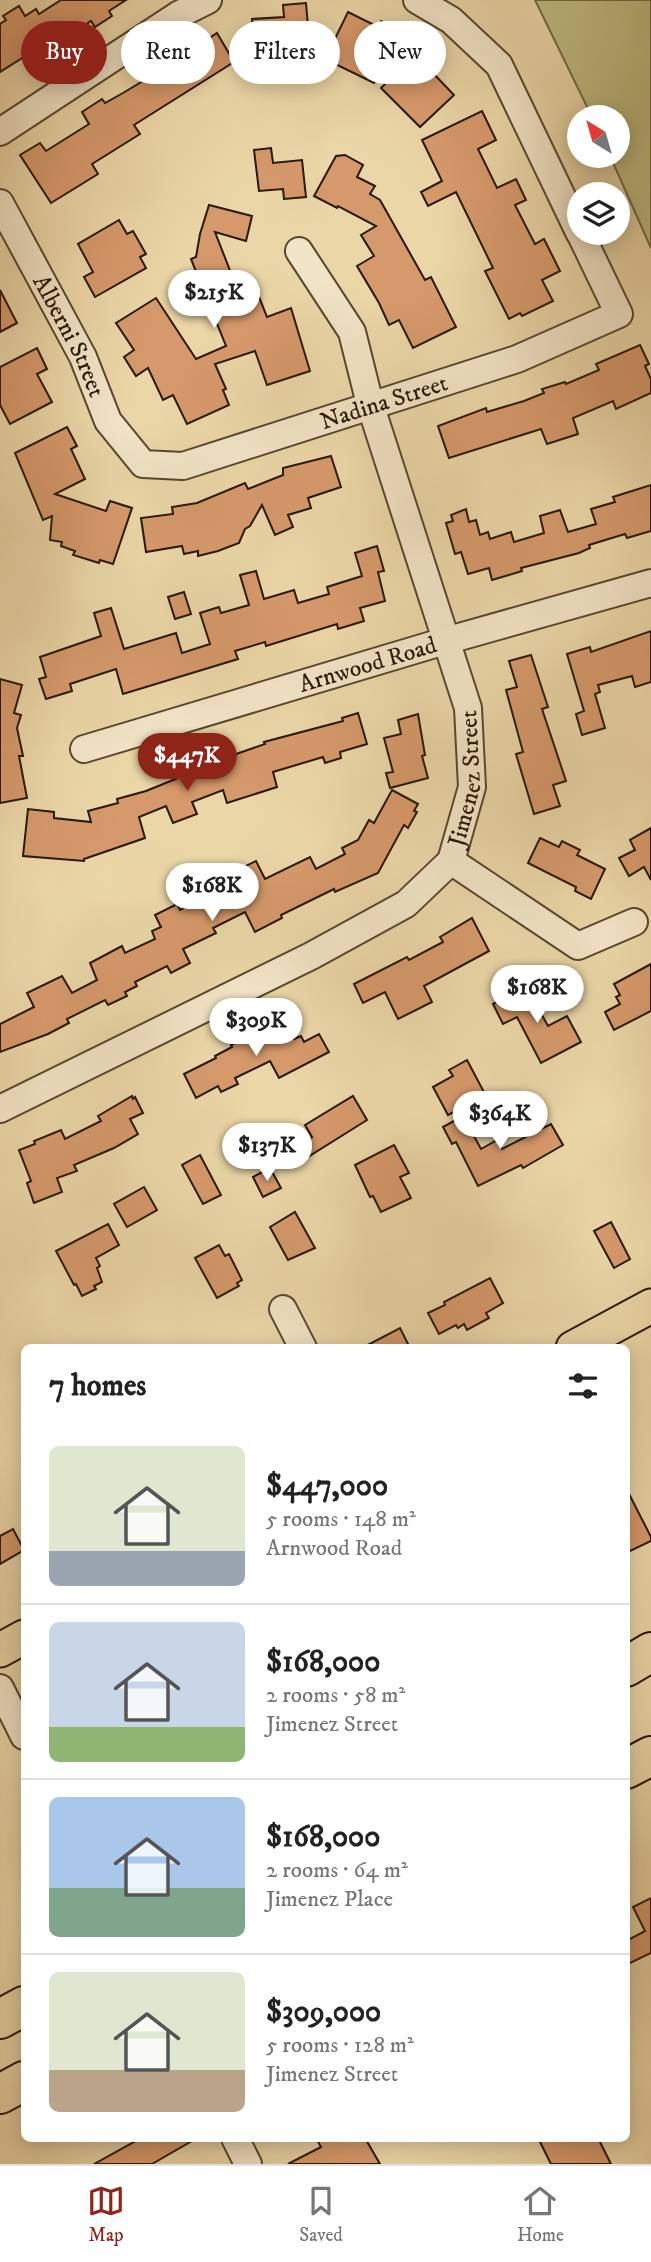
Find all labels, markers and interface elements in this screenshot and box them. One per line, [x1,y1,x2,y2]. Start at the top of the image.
chip: Buy [21,21,107,84]
chip: Rent [121,21,215,84]
chip: Filters [229,21,340,84]
chip: New [354,21,446,84]
north arrow [567,105,630,168]
map controls [567,105,630,245]
button: layers [567,182,630,245]
street label: Alberni Street [25,270,111,402]
pin: $215K [165,270,263,330]
text: $215K [184,278,244,307]
street label: Nadina Street [317,368,452,437]
street label: Arnwood Road [295,630,440,700]
street label: Jimenez Street [441,709,489,852]
pin: $447K [138,734,236,793]
text: $447K [154,741,220,770]
pin: $168K [163,864,261,923]
text: $168K [182,871,242,900]
pin: $168K [488,965,586,1025]
text: $168K [507,973,567,1002]
pin: $309K [207,998,305,1058]
text: $309K [225,1006,287,1035]
pin: $364K [451,1092,549,1151]
text: $364K [469,1099,531,1128]
pin: $137K [218,1124,316,1183]
text: $137K [238,1131,296,1160]
icon: filters [564,1367,602,1405]
text: 7 homes [49,1368,146,1405]
text: $447,000 [266,1468,388,1505]
icon: home [105,1474,189,1558]
text: 5 rooms · 148 m² [266,1505,416,1534]
text: Arnwood Road [266,1534,402,1563]
text: $168,000 [266,1644,380,1681]
icon: home [105,1650,189,1734]
text: 2 rooms · 58 m² [266,1681,405,1710]
text: Jimenez Street [266,1710,398,1739]
text: $168,000 [266,1819,380,1856]
icon: home [105,1825,189,1909]
text: 2 rooms · 64 m² [266,1856,408,1885]
text: Jimenez Place [266,1885,393,1914]
text: $309,000 [266,1994,381,2031]
icon: home [105,2000,189,2084]
text: 5 rooms · 128 m² [266,2031,414,2060]
text: Jimenez Street [266,2060,398,2089]
tab: Map [87,2182,125,2247]
tab: Saved [299,2182,343,2247]
tab: Home [517,2182,564,2247]

